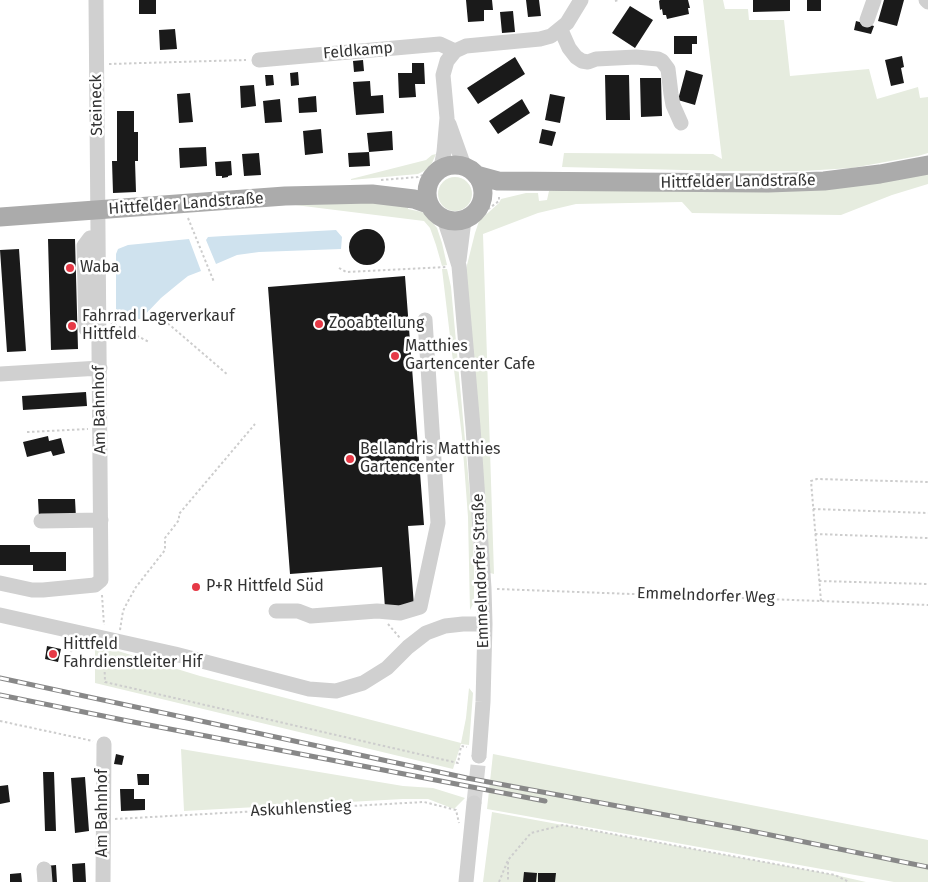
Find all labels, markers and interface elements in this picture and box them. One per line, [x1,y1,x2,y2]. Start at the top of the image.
street label: Feldkamp [322,38,394,64]
street label: Steineck [87,74,107,136]
street label: Hittfelder Landstraße [660,171,816,193]
street label: Hittfelder Landstraße [108,189,264,219]
place label: Waba [80,258,119,278]
marker: Waba [64,262,76,274]
place label: Fahrrad Lagerverkauf Hittfeld [82,307,235,345]
place label: Zooabteilung [329,314,424,334]
marker: Zooabteilung [313,318,325,330]
marker: Fahrrad Lagerverkauf Hittfeld [66,320,78,332]
place label: Matthies Gartencenter Cafe [405,337,535,375]
marker: Matthies Gartencenter Cafe [389,350,401,362]
street label: Am Bahnhof [90,366,110,454]
place label: Bellandris Matthies Gartencenter [360,440,501,478]
marker: Bellandris Matthies Gartencenter [344,453,356,465]
street label: Emmelndorfer Straße [469,493,493,649]
place label: P+R Hittfeld Süd [206,577,324,597]
marker: P+R Hittfeld Süd [190,581,202,593]
street label: Emmelndorfer Weg [637,584,775,608]
place label: Hittfeld Fahrdienstleiter Hif [63,635,202,673]
marker: Hittfeld Fahrdienstleiter Hif [47,648,59,660]
street label: Am Bahnhof [93,769,113,857]
street label: Askuhlenstieg [250,797,352,821]

